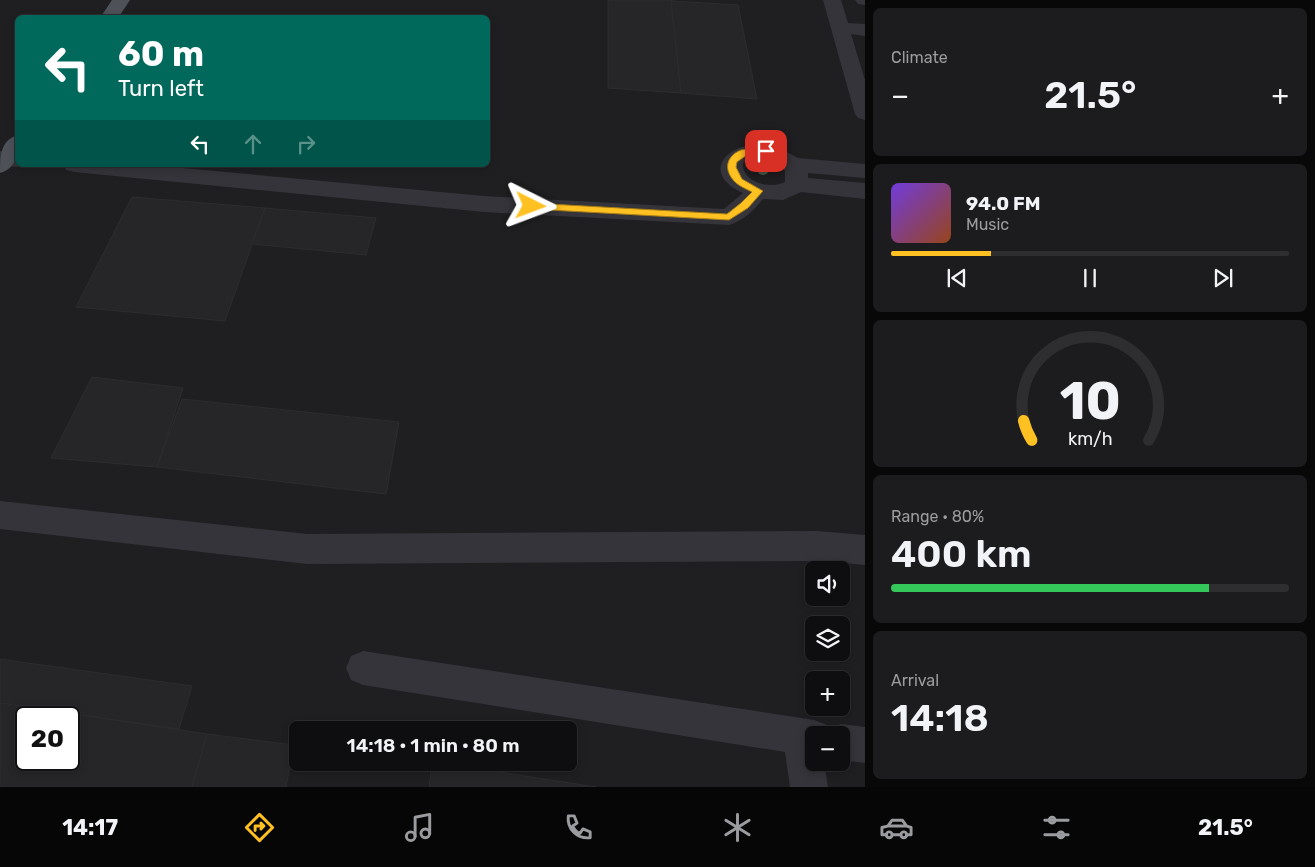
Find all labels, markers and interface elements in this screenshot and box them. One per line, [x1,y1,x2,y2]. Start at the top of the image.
text: 60 m [118,33,204,75]
icon: left [35,35,100,100]
text: Climate [891,48,948,67]
text: 21.5° [1044,72,1136,118]
text: Turn left [118,75,204,102]
text: − [891,79,909,112]
text: + [1272,79,1289,112]
icon: left [186,130,214,158]
icon: ahead [239,130,267,158]
icon: right [292,130,320,158]
pin [745,130,787,172]
icon: arrive [752,137,780,165]
position arrow [504,179,556,231]
text: 94.0 FM [966,192,1041,215]
text: Music [966,215,1009,234]
icon: previous [943,264,971,292]
icon: pause [1076,264,1104,292]
icon: next [1209,264,1237,292]
text: 10 [1059,370,1121,432]
text: km/h [1068,428,1112,449]
text: Range · 80% [891,507,984,526]
text: 400 km [891,531,1032,577]
map controls [805,561,850,771]
button: sound [805,561,850,606]
button: layers [805,616,850,661]
button: + [805,671,850,716]
text: Arrival [891,671,939,690]
text: 14:18 [891,695,989,741]
speed limit sign: 20 [15,706,80,771]
button: − [805,726,850,771]
text: 14:18 · 1 min · 80 m [347,734,519,757]
icon: directions [242,810,277,845]
icon: music [402,810,437,845]
icon: phone [561,810,596,845]
icon: climate [720,810,755,845]
icon: car [879,810,914,845]
icon: filters [1039,810,1074,845]
text: 14:17 [62,814,118,841]
text: 21.5° [1198,814,1253,841]

